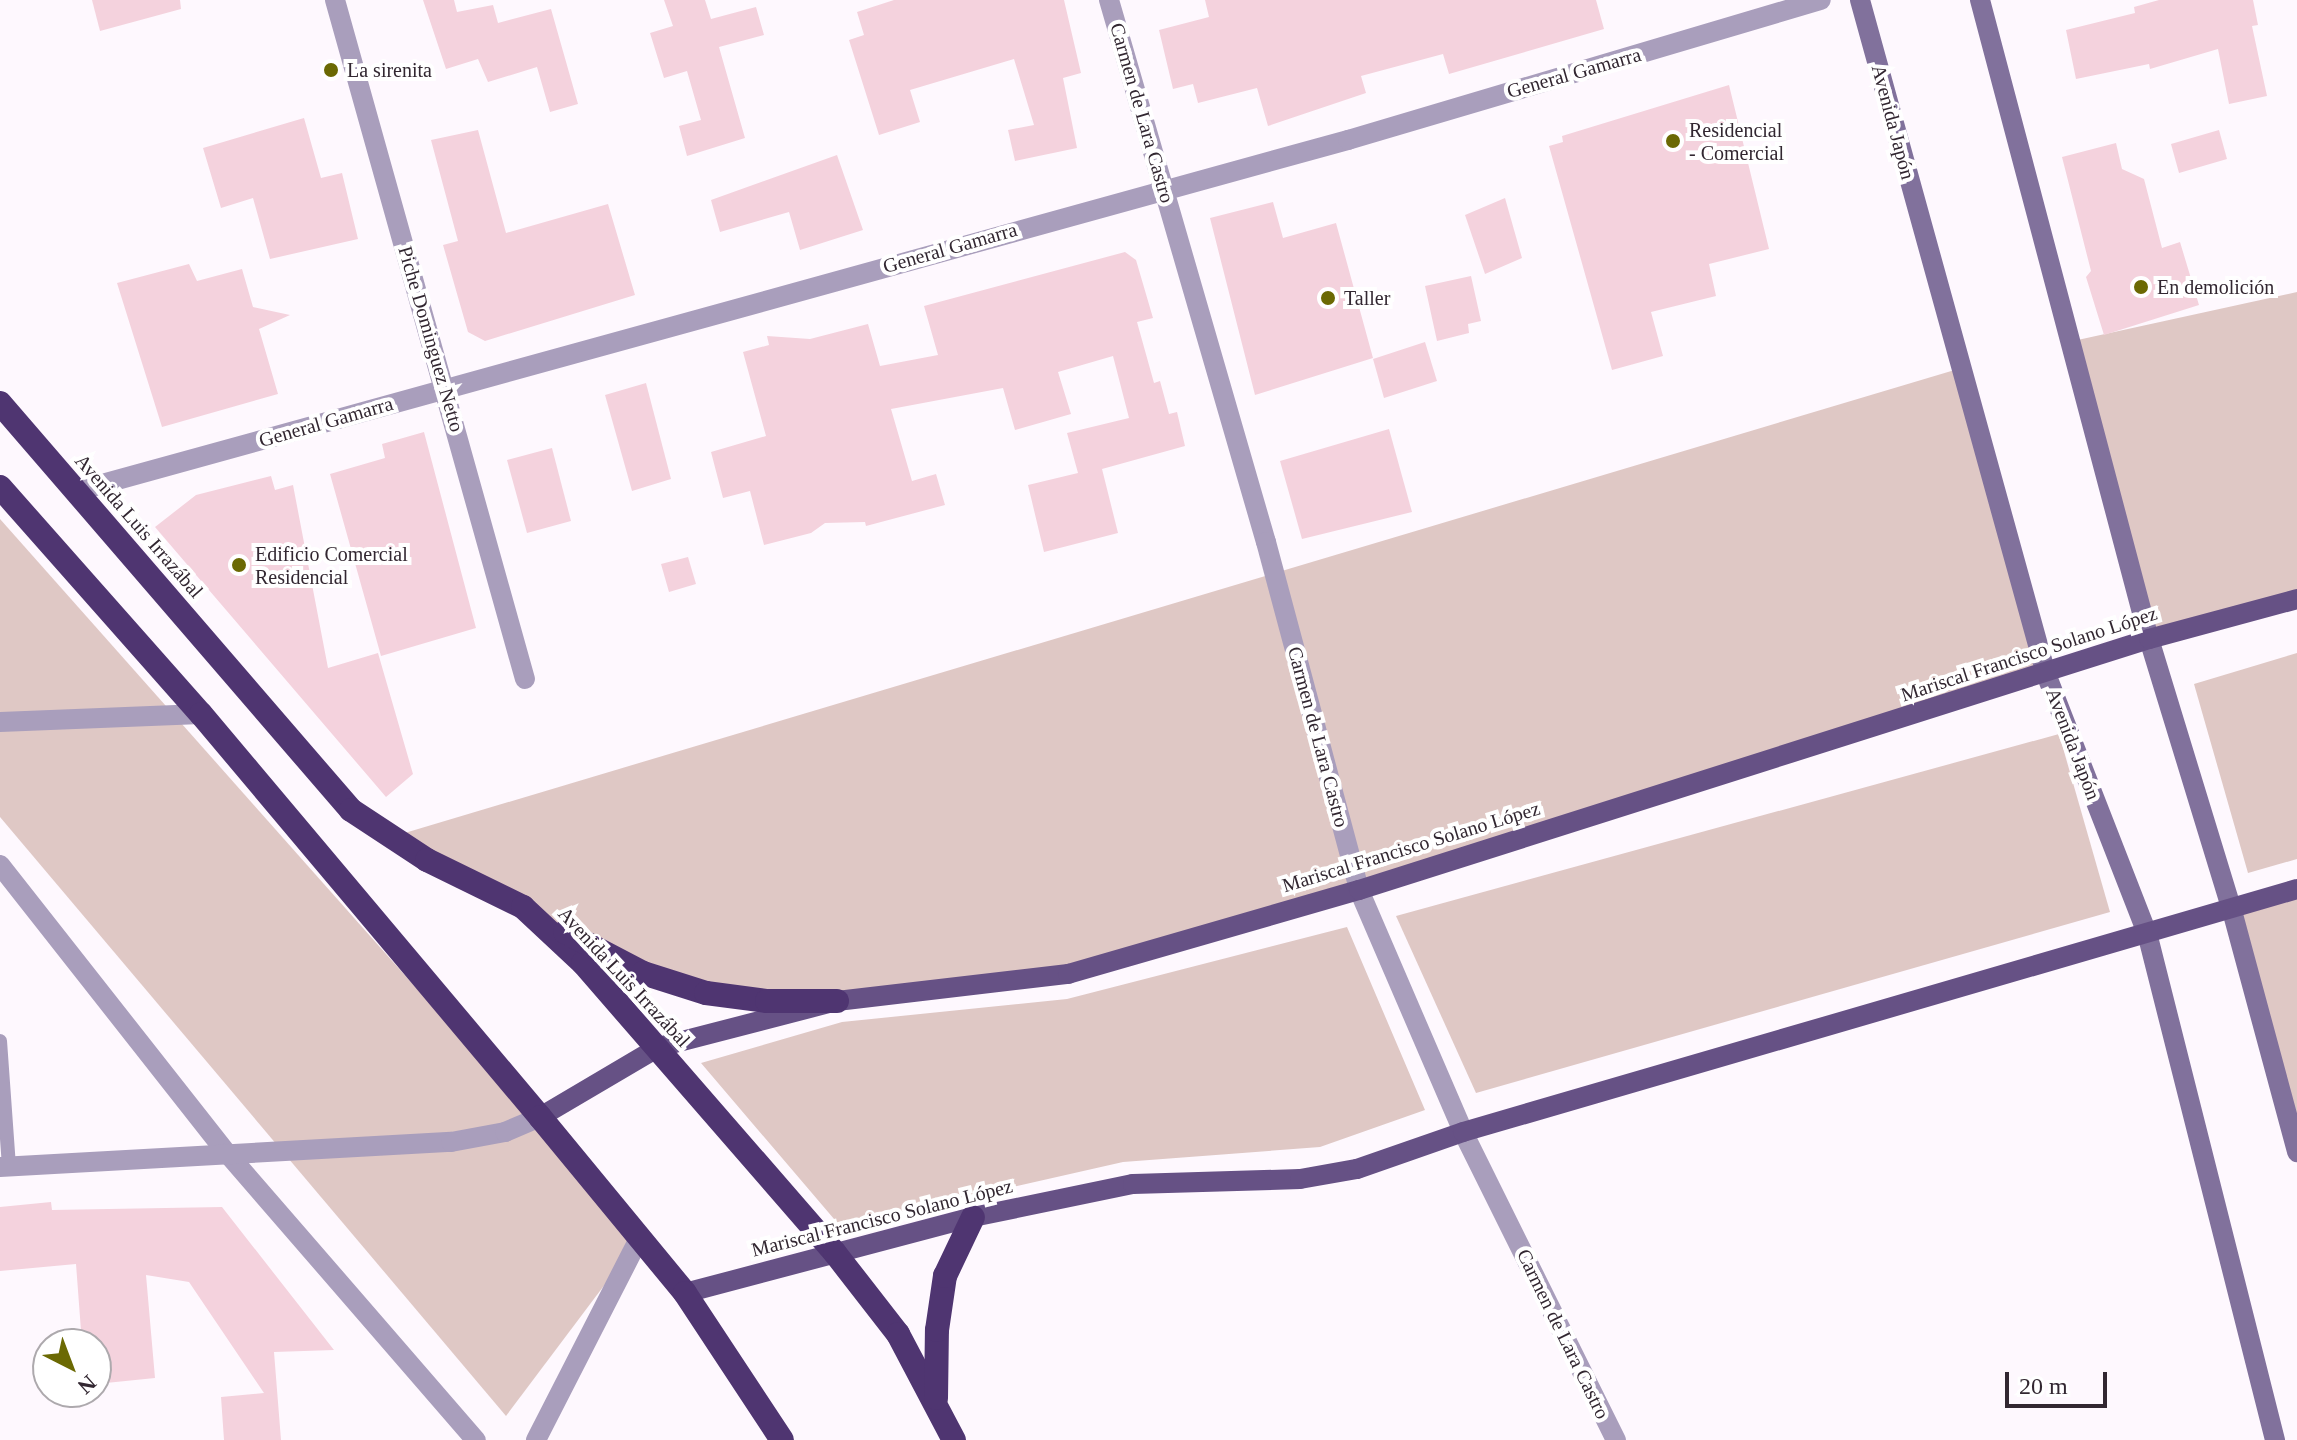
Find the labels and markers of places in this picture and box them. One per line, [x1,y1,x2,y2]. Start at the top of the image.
place label: La sirenita [347,58,432,82]
marker: La sirenita [322,61,340,79]
place label: Residencial - Comercial [1689,118,1784,165]
marker: Residencial - Comercial [1664,132,1682,150]
place label: En demolición [2157,275,2274,299]
marker: En demolición [2132,278,2150,296]
place label: Taller [1344,286,1390,310]
marker: Taller [1319,289,1337,307]
place label: Edificio Comercial Residencial [255,542,408,589]
marker: Edificio Comercial Residencial [230,556,248,574]

